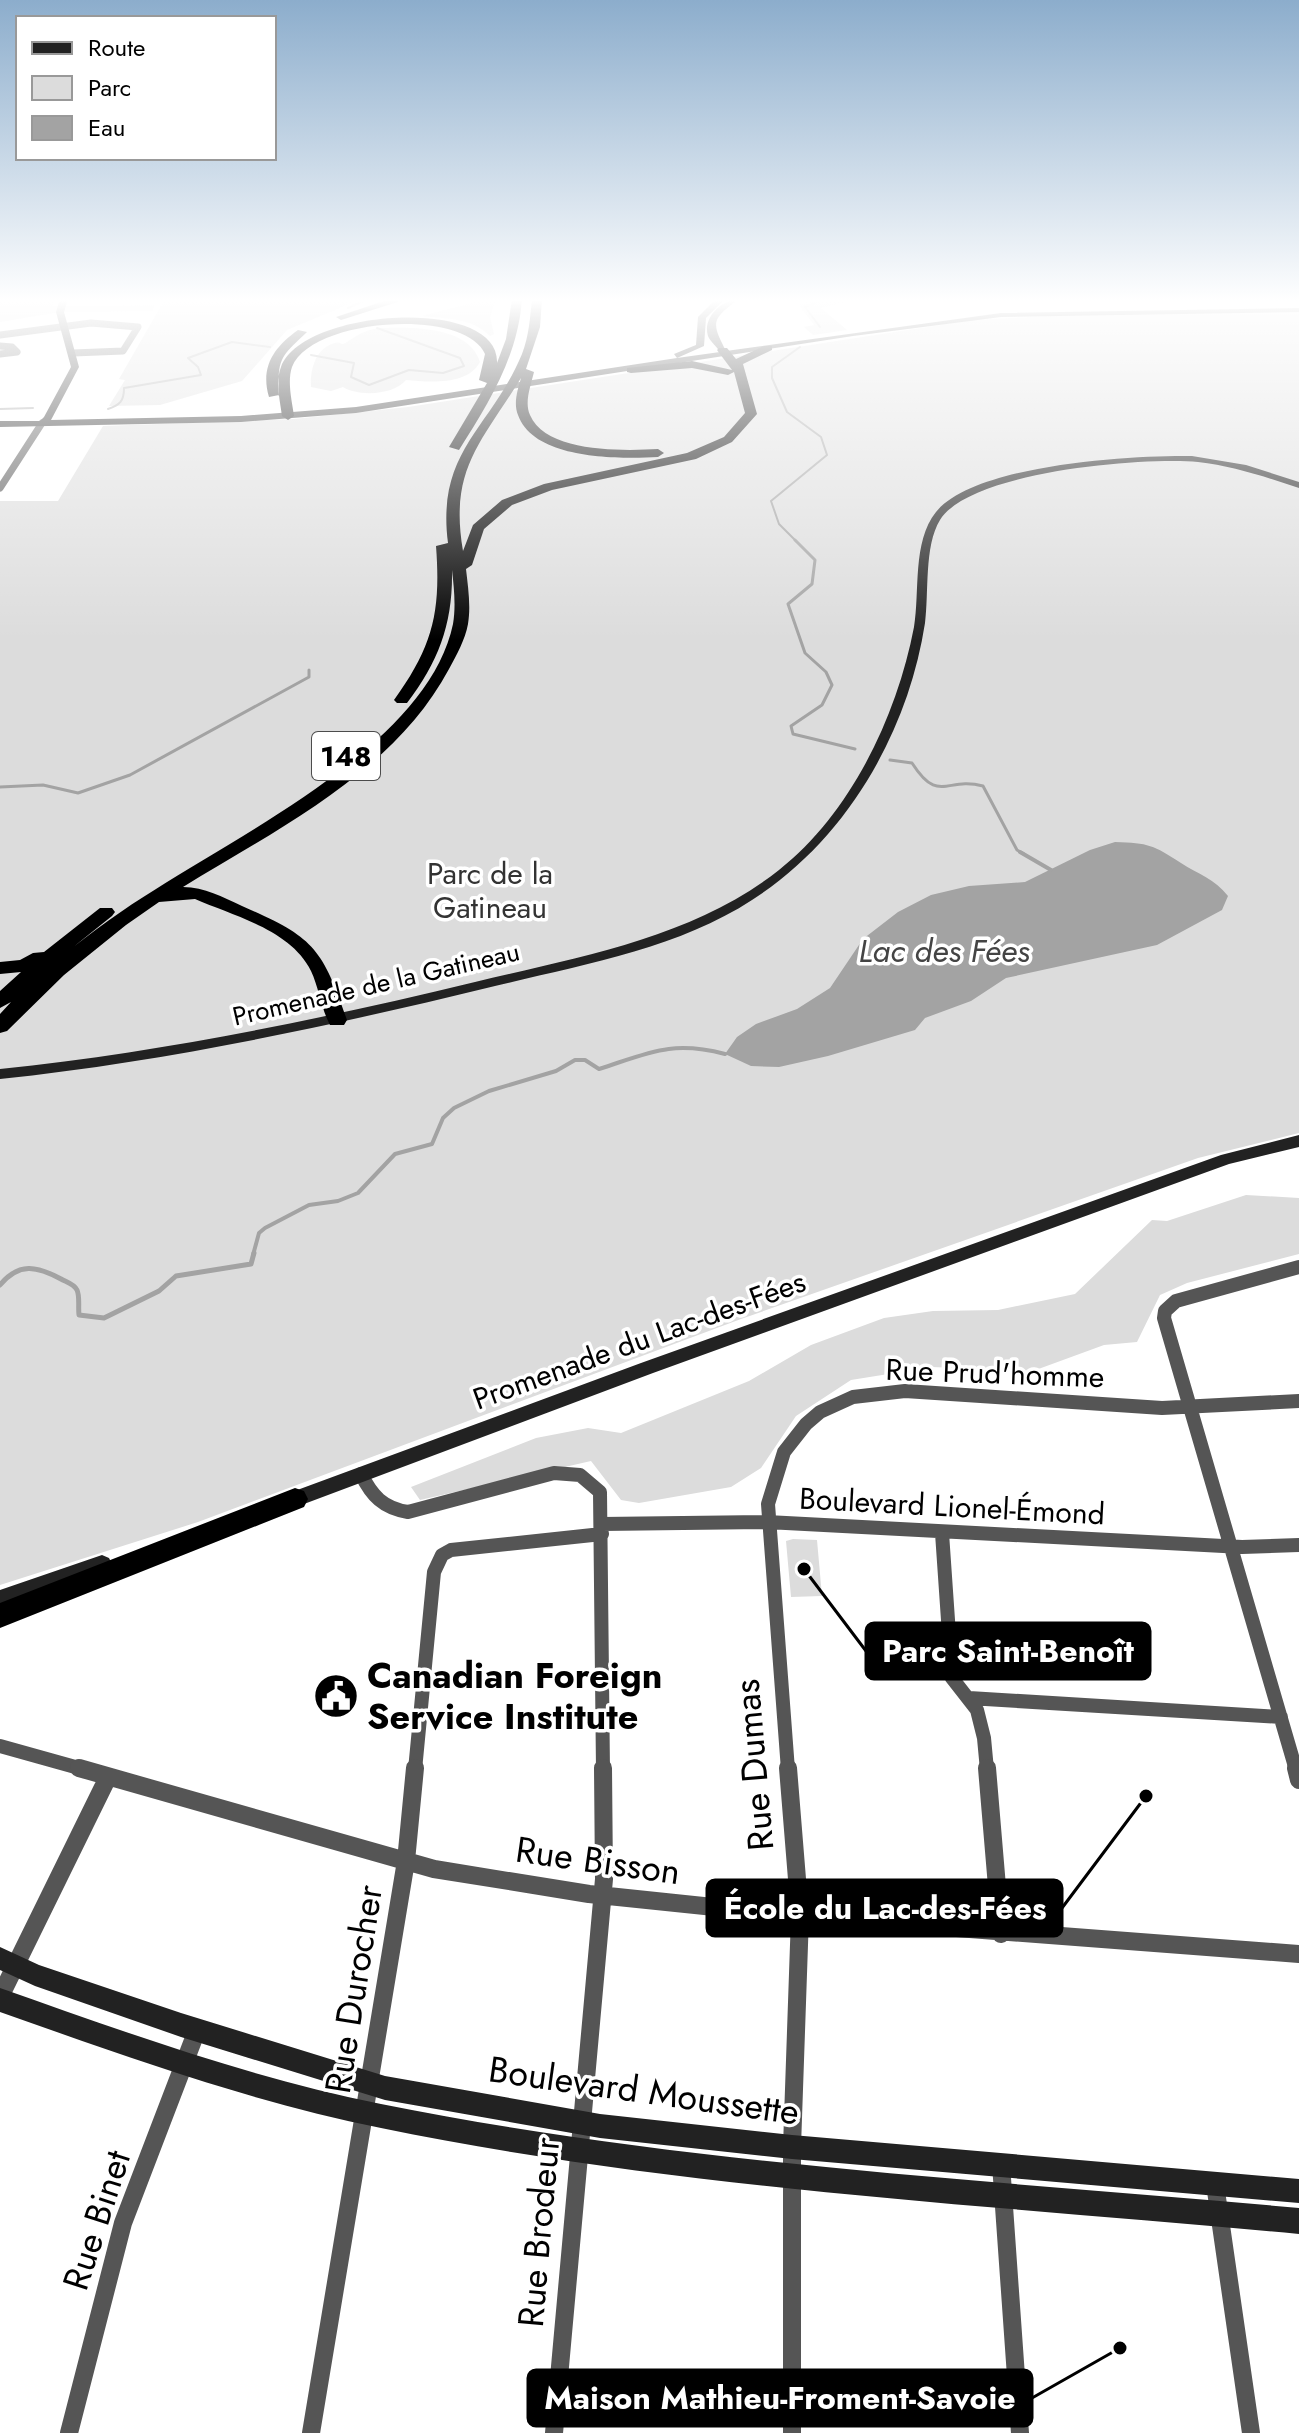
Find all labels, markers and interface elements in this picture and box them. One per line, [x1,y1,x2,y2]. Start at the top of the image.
legend [16,16,276,160]
text: Route [88,30,145,65]
text: Parc [88,70,131,105]
text: Eau [88,110,125,145]
road number: 148 [312,732,380,780]
park label: Parc de la Gatineau [427,852,553,929]
water label: Lac des Fées [858,928,1030,974]
street label: Promenade de la Gatineau [229,932,523,1036]
street label: Promenade du Lac-des-Fées [467,1260,811,1420]
street label: Rue Prud'homme [885,1348,1105,1398]
street label: Boulevard Lionel-Émond [798,1477,1106,1535]
callout: Parc Saint-Benoît [866,1623,1150,1679]
text: Parc Saint-Benoît [882,1628,1135,1674]
place label: Canadian Foreign Service Institute [367,1649,662,1742]
public building icon: Canadian Foreign Service Institute [312,1672,360,1720]
street label: Rue Dumas [720,1677,786,1853]
street label: Rue Bisson [512,1823,684,1897]
street label: Rue Durocher [311,1880,395,2097]
callout: École du Lac-des-Fées [707,1880,1062,1936]
text: École du Lac-des-Fées [723,1885,1047,1931]
street label: Boulevard Moussette [485,2042,803,2138]
street label: Rue Brodeur [504,2134,572,2329]
street label: Rue Binet [49,2143,143,2296]
callout: Maison Mathieu-Froment-Savoie [528,2370,1032,2426]
text: Maison Mathieu-Froment-Savoie [544,2375,1016,2421]

